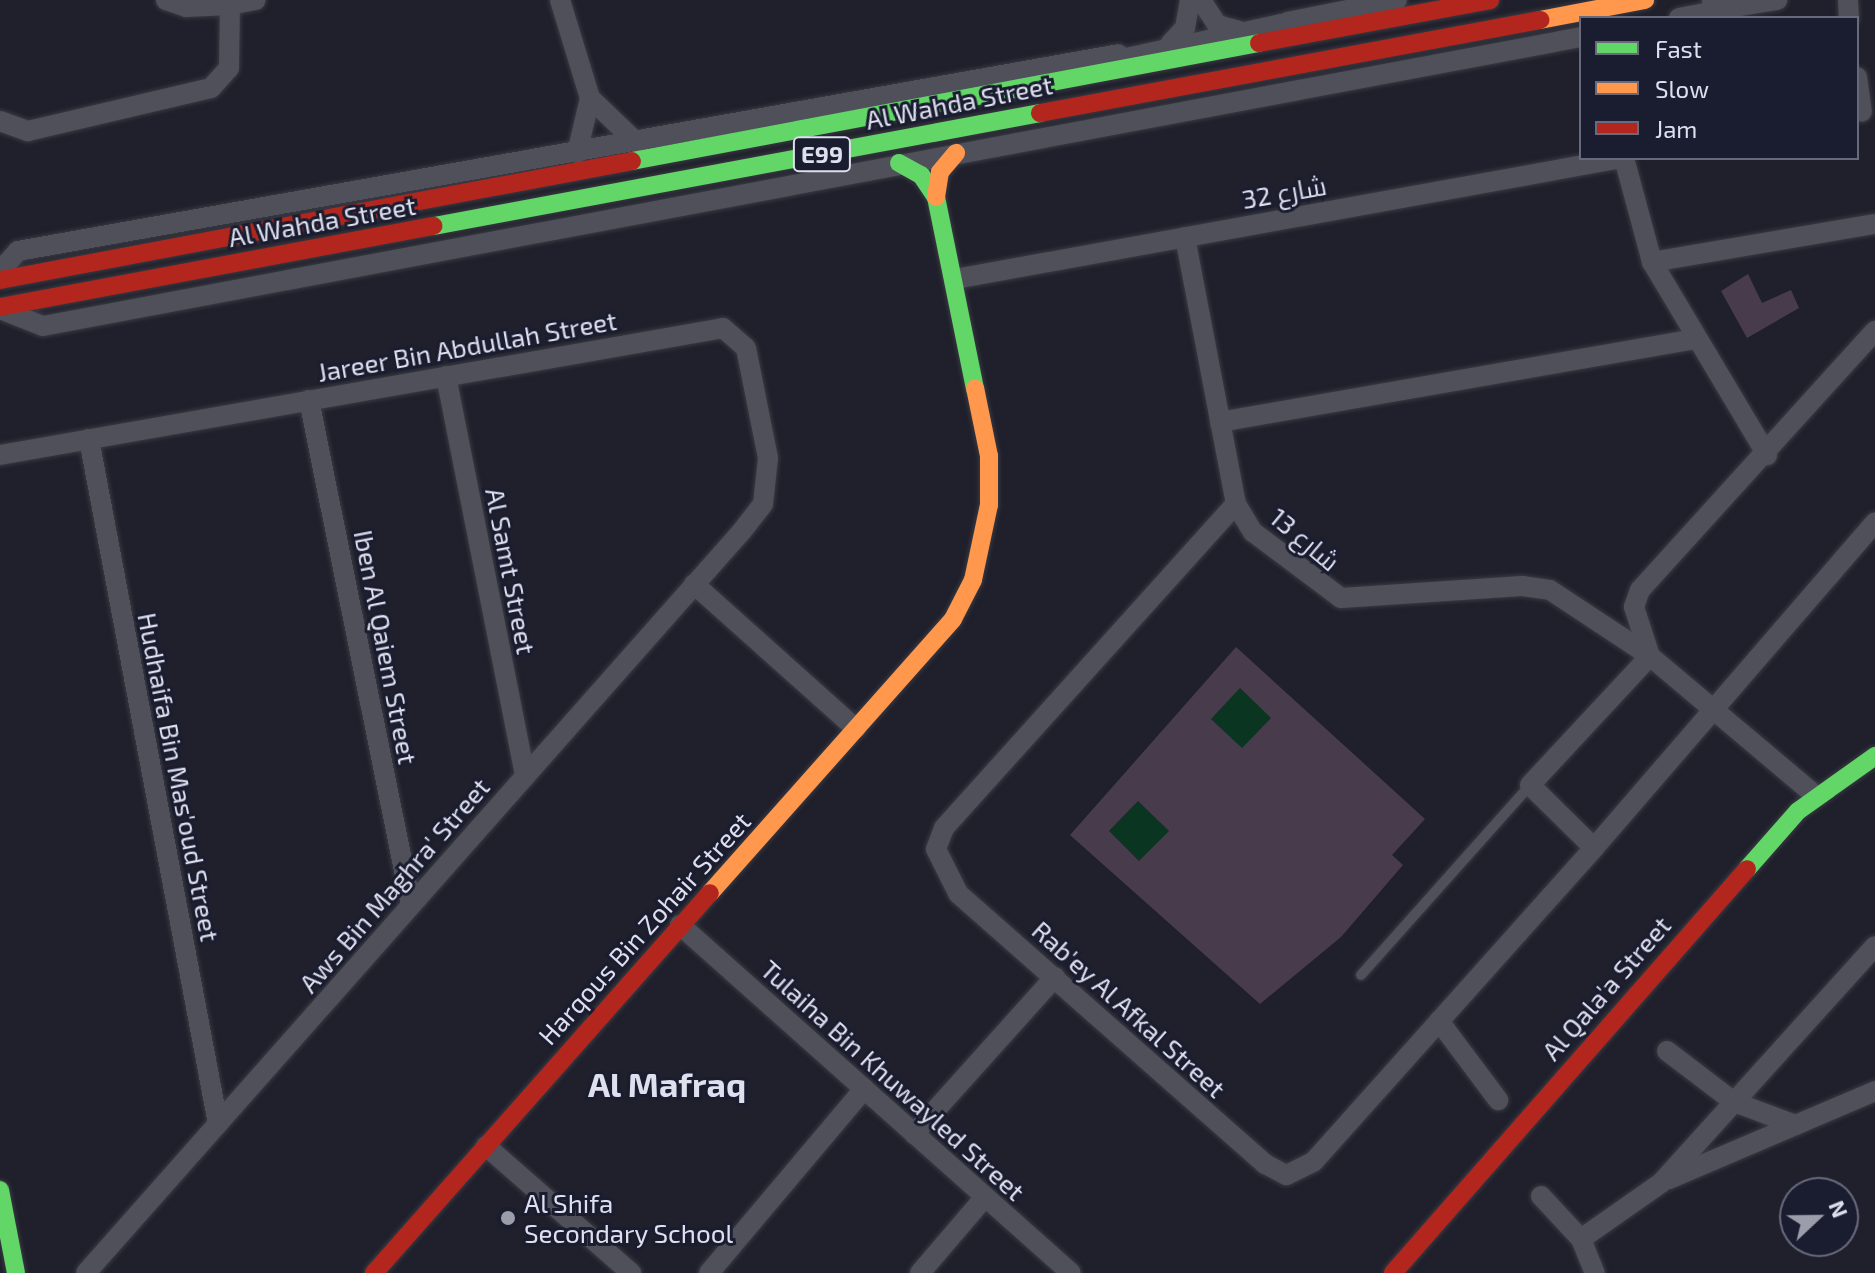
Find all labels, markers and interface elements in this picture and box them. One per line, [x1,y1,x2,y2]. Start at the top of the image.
legend [1579,16,1859,160]
text: Fast [1655,34,1702,63]
street label: Al Wahda Street [862,68,1056,136]
text: Slow [1655,74,1709,103]
text: Jam [1655,114,1697,143]
road number: E99 [792,134,852,174]
street label: شارع 32 [1239,169,1329,215]
street label: Al Wahda Street [225,189,419,253]
street label: Jareer Bin Abdullah Street [314,304,620,388]
street label: Al Samt Street [480,485,542,657]
street label: شارع 13 [1264,501,1346,577]
street label: Iben Al Qaiem Street [348,527,424,767]
street label: Hudhaifa Bin Mas'oud Street [132,610,226,944]
street label: Aws Bin Maghra' Street [292,771,496,999]
street label: Harqous Bin Zohair Street [531,805,757,1051]
street label: Al Qala'a Street [1535,910,1677,1066]
street label: Rab'ey Al Afkal Street [1025,913,1233,1105]
street label: Tulaiha Bin Khuwayled Street [755,953,1031,1207]
district label: Al Mafraq [588,1064,746,1104]
north arrow [1779,1177,1859,1257]
place label: Al Shifa Secondary School [524,1187,734,1248]
text: N [1824,1197,1854,1221]
marker: Al Shifa Secondary School [499,1209,517,1227]

